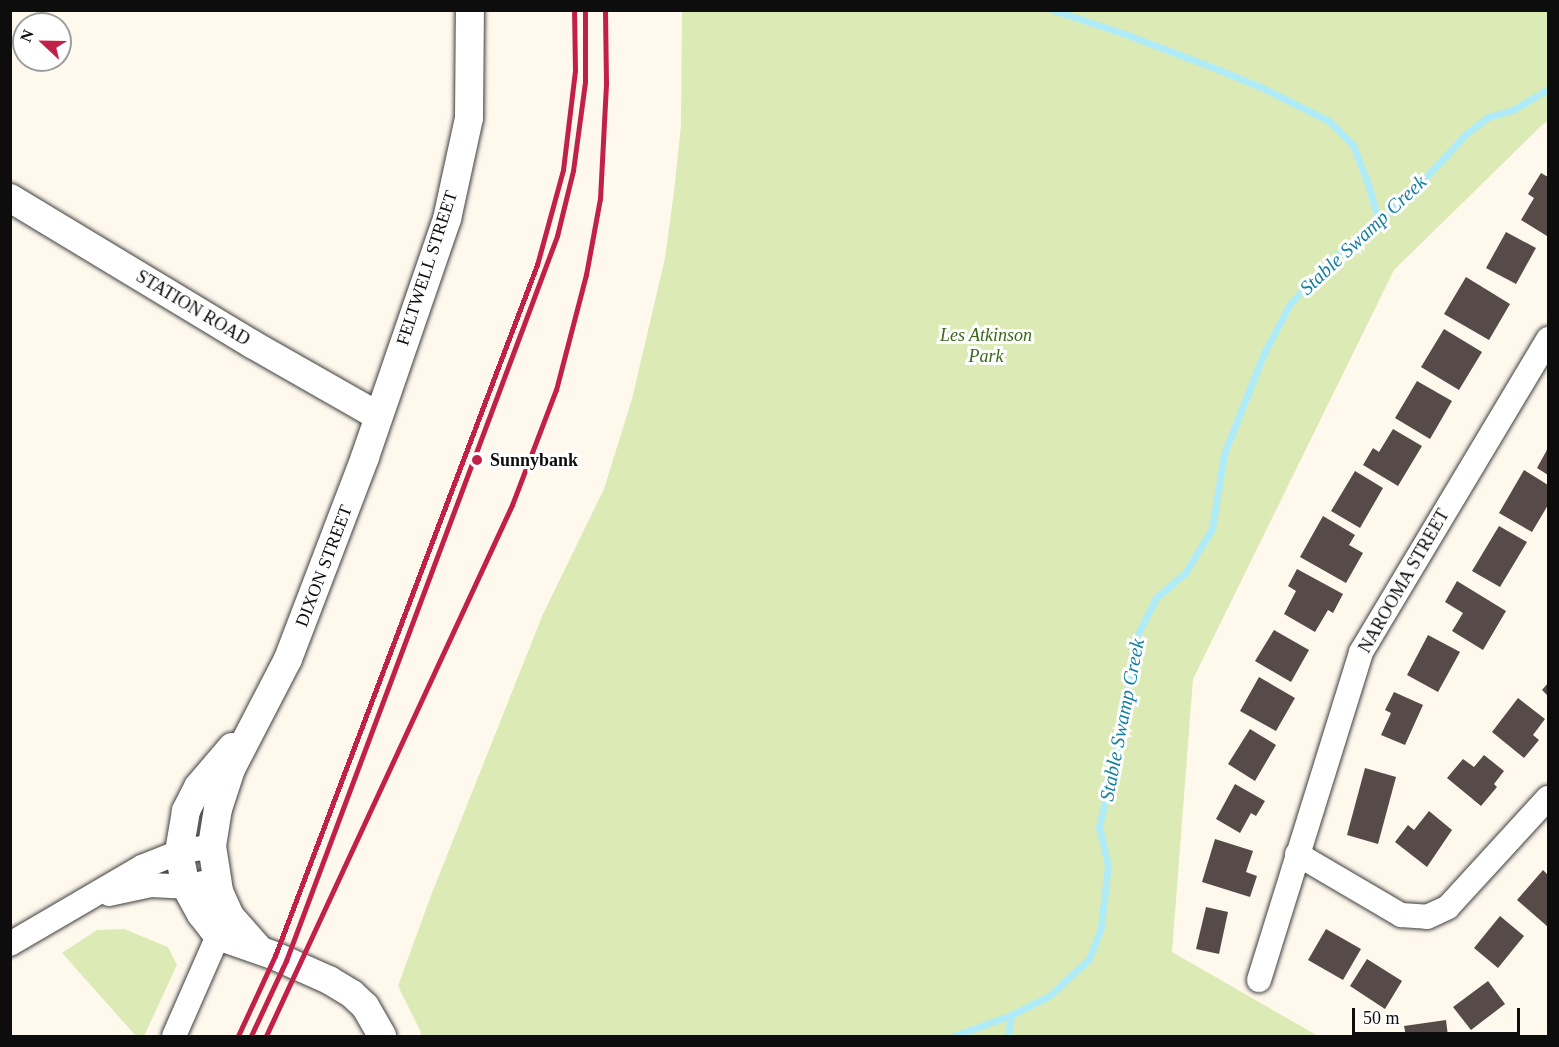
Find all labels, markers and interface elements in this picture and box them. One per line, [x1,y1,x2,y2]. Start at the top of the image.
north arrow [12,12,72,72]
text: N [17,27,37,44]
water label: Stable Swamp Creek [1295,170,1431,300]
street label: FELTWELL STREET [392,188,462,348]
street label: STATION ROAD [132,266,254,350]
park label: Les Atkinson Park [940,325,1032,368]
place label: Sunnybank [490,449,578,471]
marker: Sunnybank [468,451,486,469]
street label: DIXON STREET [291,502,357,630]
street label: NAROOMA STREET [1354,505,1454,657]
water label: Stable Swamp Creek [1094,637,1150,803]
scale bar [1355,996,1523,1034]
text: 50 m [1363,1008,1400,1028]

